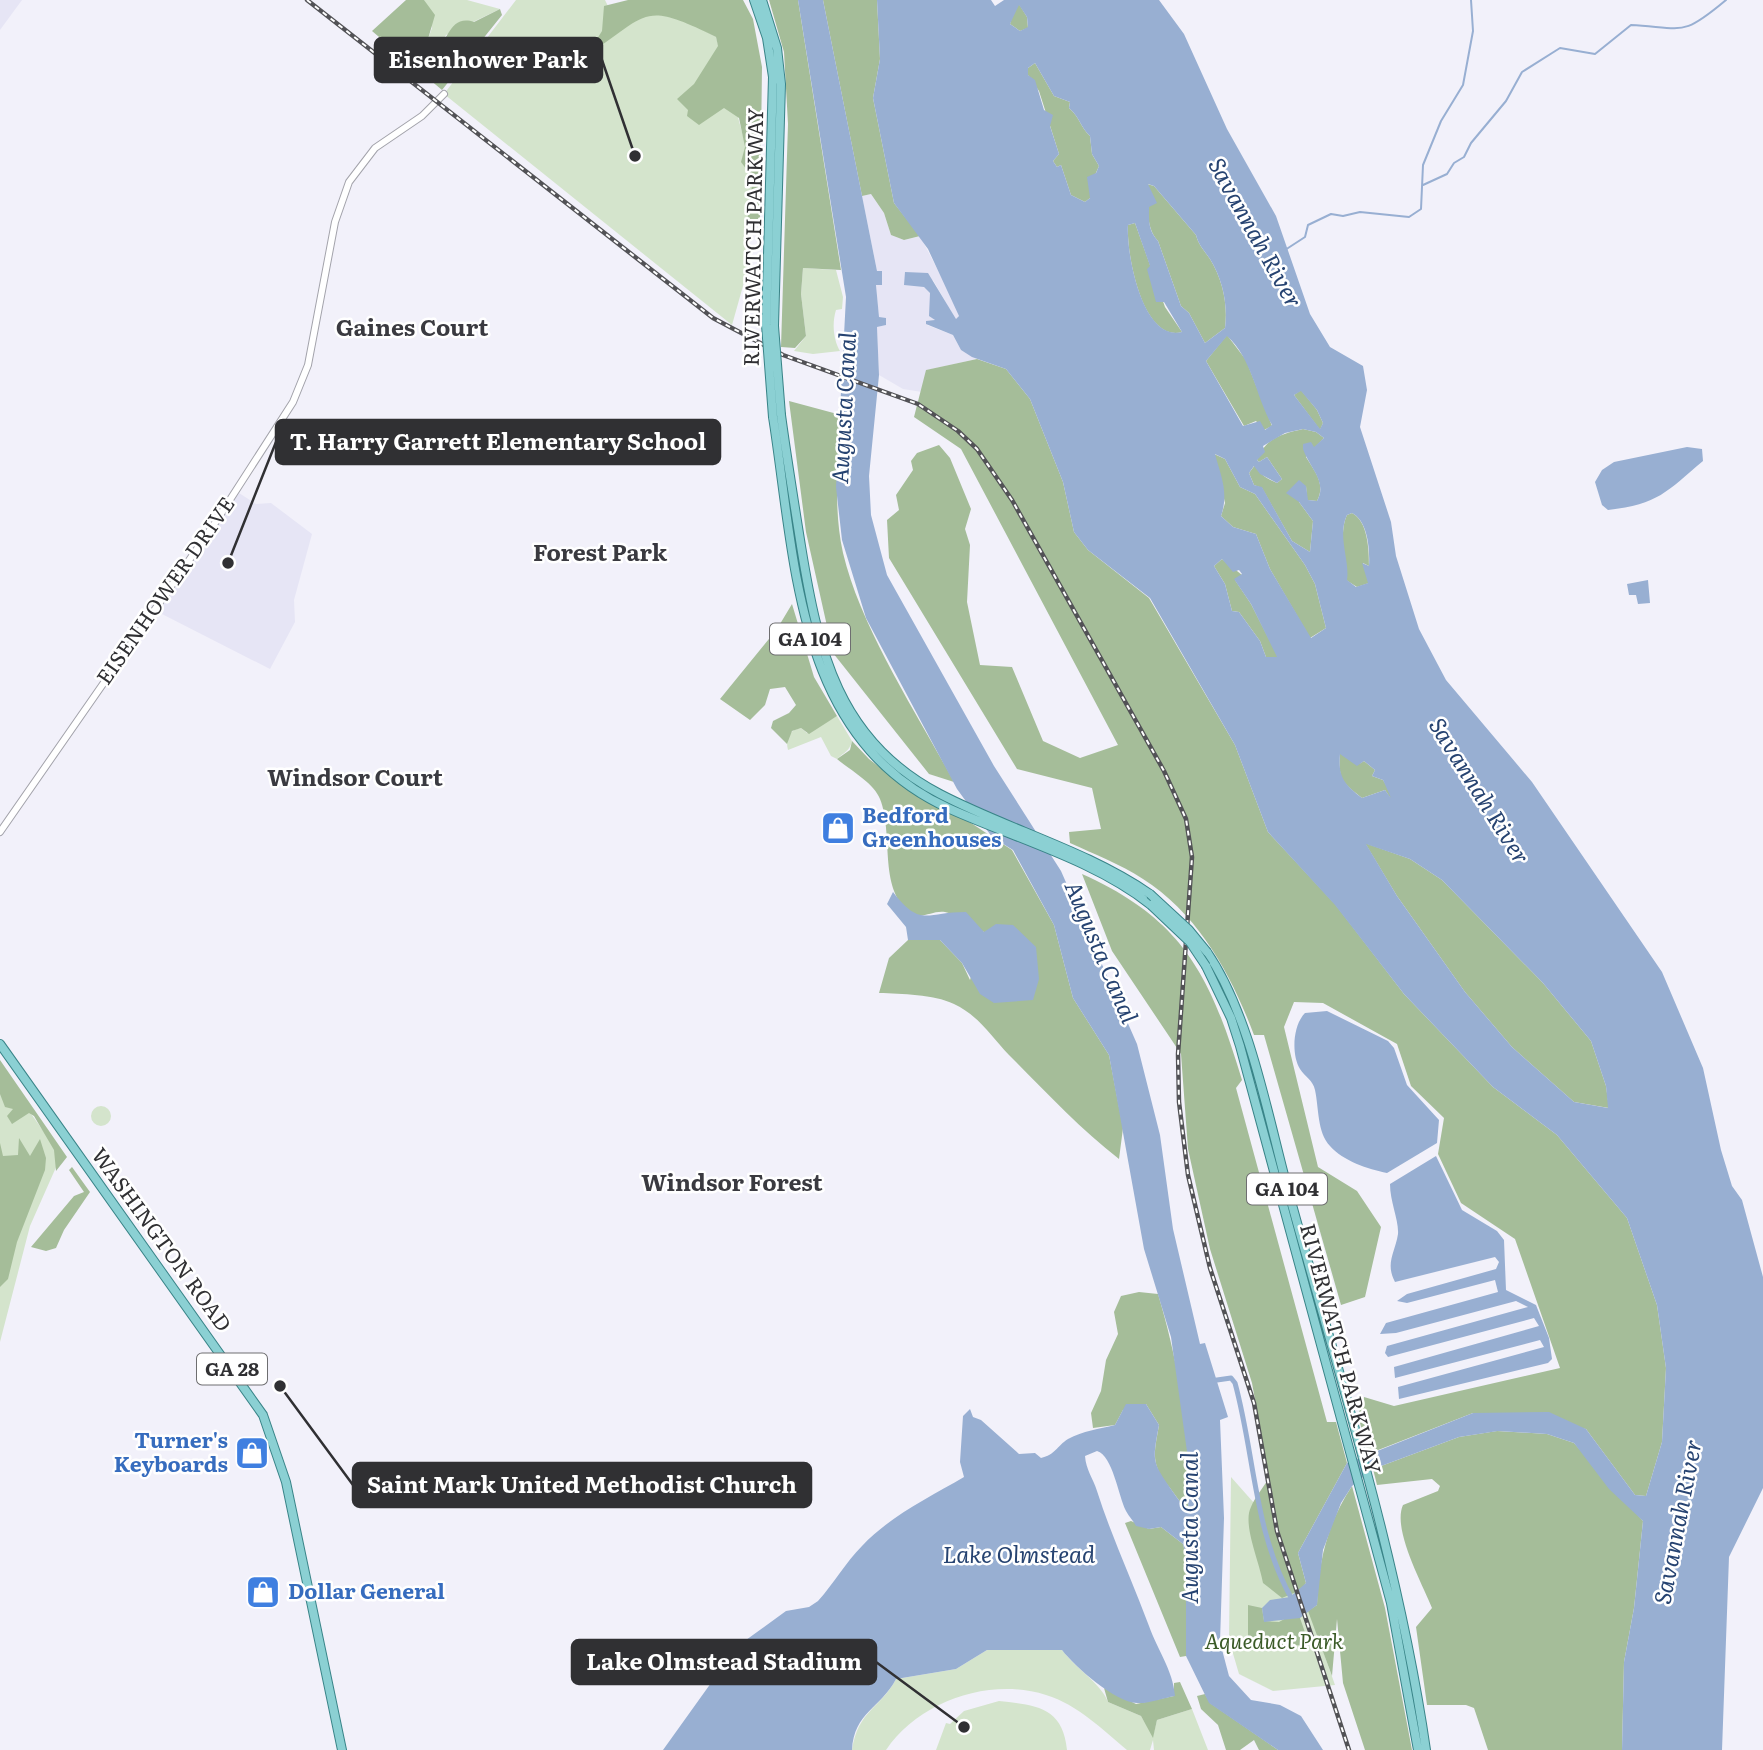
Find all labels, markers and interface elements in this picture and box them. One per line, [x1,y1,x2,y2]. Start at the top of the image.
callout: Eisenhower Park [375,38,602,82]
text: Eisenhower Park [388,41,588,75]
street label: RIVERWATCH PARKWAY [734,107,769,367]
water label: Savannah River [1201,151,1312,313]
district label: Gaines Court [336,309,488,343]
water label: Augusta Canal [821,331,863,485]
callout: T. Harry Garrett Elementary School [276,420,720,464]
text: T. Harry Garrett Elementary School [290,423,706,457]
street label: EISENHOWER DRIVE [87,489,241,690]
district label: Forest Park [533,534,668,568]
road number: GA 104 [770,624,850,654]
water label: Savannah River [1422,710,1539,870]
district label: Windsor Court [267,759,443,793]
place label: Bedford Greenhouses [862,798,1002,853]
shop icon: Bedford Greenhouses [819,809,857,847]
water label: Augusta Canal [1057,875,1148,1028]
street label: WASHINGTON ROAD [86,1140,241,1337]
district label: Windsor Forest [641,1164,823,1198]
road number: GA 104 [1247,1174,1327,1204]
street label: RIVERWATCH PARKWAY [1294,1219,1391,1477]
road number: GA 28 [197,1354,267,1385]
place label: Turner's Keyboards [114,1423,228,1478]
shop icon: Turner's Keyboards [233,1434,271,1472]
water label: Savannah River [1643,1436,1709,1607]
water label: Augusta Canal [1171,1451,1205,1604]
callout: Saint Mark United Methodist Church [353,1463,811,1507]
text: Saint Mark United Methodist Church [367,1466,797,1500]
water label: Lake Olmstead [943,1536,1096,1570]
shop icon: Dollar General [244,1573,282,1611]
place label: Dollar General [288,1574,445,1605]
park label: Aqueduct Park [1204,1624,1344,1655]
callout: Lake Olmstead Stadium [572,1640,876,1684]
text: Lake Olmstead Stadium [586,1643,862,1677]

